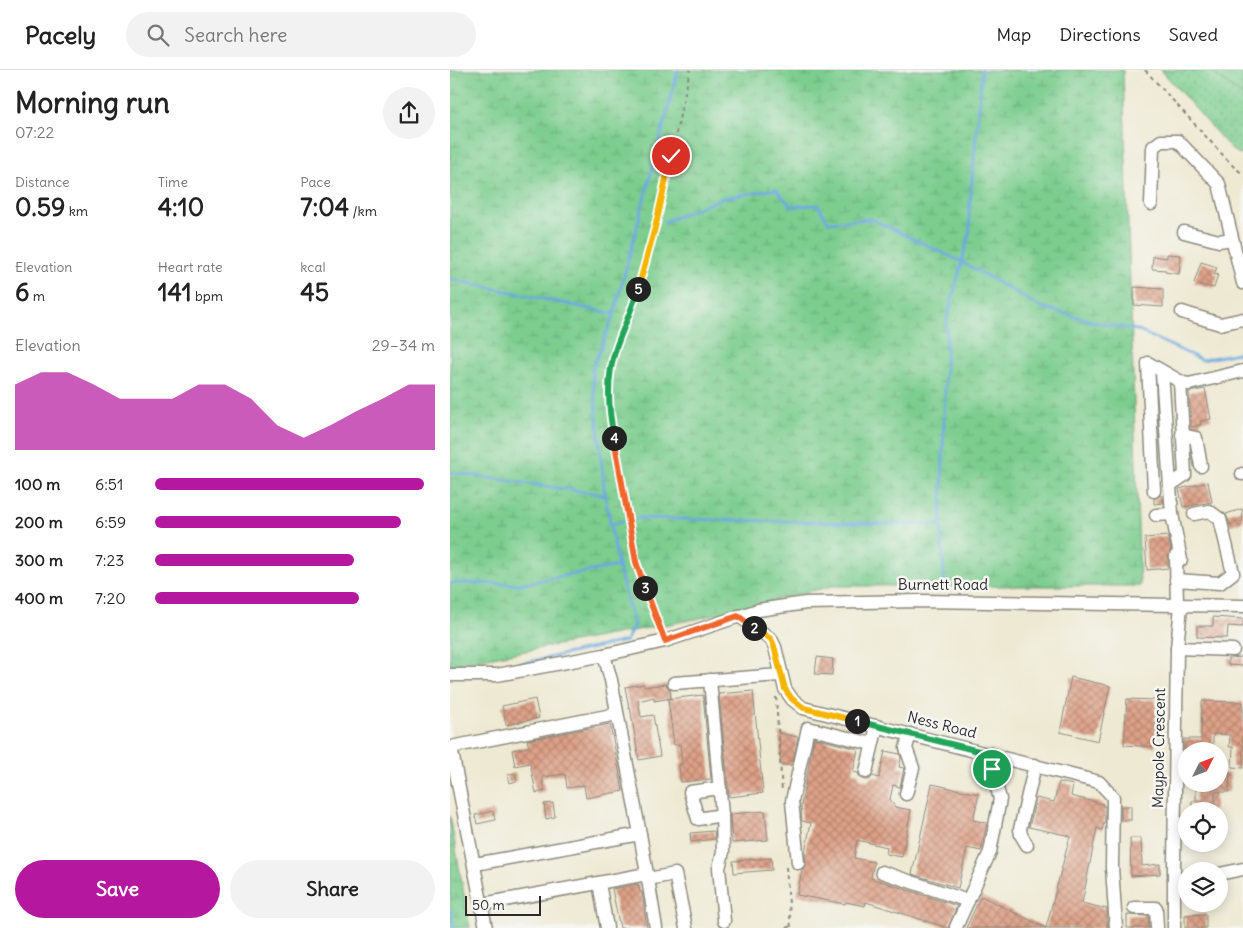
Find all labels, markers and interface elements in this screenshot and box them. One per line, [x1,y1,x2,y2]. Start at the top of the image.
search box [126,12,476,57]
text: Pacely [25,20,96,50]
icon: search [144,21,172,49]
text: Search here [184,23,287,47]
text: Map [996,23,1031,46]
text: Directions [1059,23,1141,46]
text: Saved [1169,23,1218,46]
text: Morning run [15,85,170,121]
button: share [383,87,435,139]
text: 07:22 [15,122,54,142]
pin [650,135,692,177]
icon: check [657,142,685,170]
text: Distance [15,173,70,191]
text: Time [158,173,188,191]
text: Pace [300,173,331,191]
text: 0.59 [15,191,65,223]
text: 4:10 [158,191,204,223]
text: 7:04 [300,191,349,223]
text: km [65,202,88,220]
text: /km [349,202,377,220]
text: Elevation [15,258,72,276]
text: Heart rate [158,258,223,276]
text: kcal [300,258,326,276]
text: 6 [15,276,29,308]
text: 141 [158,276,192,308]
text: 45 [300,276,329,308]
pin: 5 [626,276,650,302]
text: 5 [634,280,643,298]
text: m [29,287,45,305]
text: bpm [192,287,223,305]
text: Elevation [15,335,81,355]
text: 29–34 m [372,335,435,355]
pin: 4 [602,426,626,450]
text: 4 [610,429,619,447]
text: 100 m [15,474,60,494]
text: 6:51 [95,474,123,494]
text: 200 m [15,512,63,532]
text: 6:59 [95,512,126,532]
text: 300 m [15,550,63,570]
text: 7:23 [95,550,124,570]
street label: Burnett Road [898,575,988,594]
pin: 3 [632,576,658,600]
text: 3 [642,579,649,597]
text: 400 m [15,588,63,608]
text: 7:20 [95,588,126,608]
pin: 2 [742,616,766,640]
text: 2 [751,619,758,637]
street label: Maypole Crescent [1148,688,1169,808]
street label: Ness Road [906,707,979,742]
pin: 1 [844,708,870,734]
text: 1 [855,712,860,730]
north arrow [1178,742,1228,792]
map controls [1178,742,1228,912]
pin [971,748,1013,790]
icon: arrive [978,755,1006,783]
button: locate [1178,802,1228,852]
button: Save [15,860,220,918]
button: Share [230,860,435,918]
button: layers [1178,862,1228,912]
scale bar [465,893,541,916]
text: 50 m [472,896,505,914]

